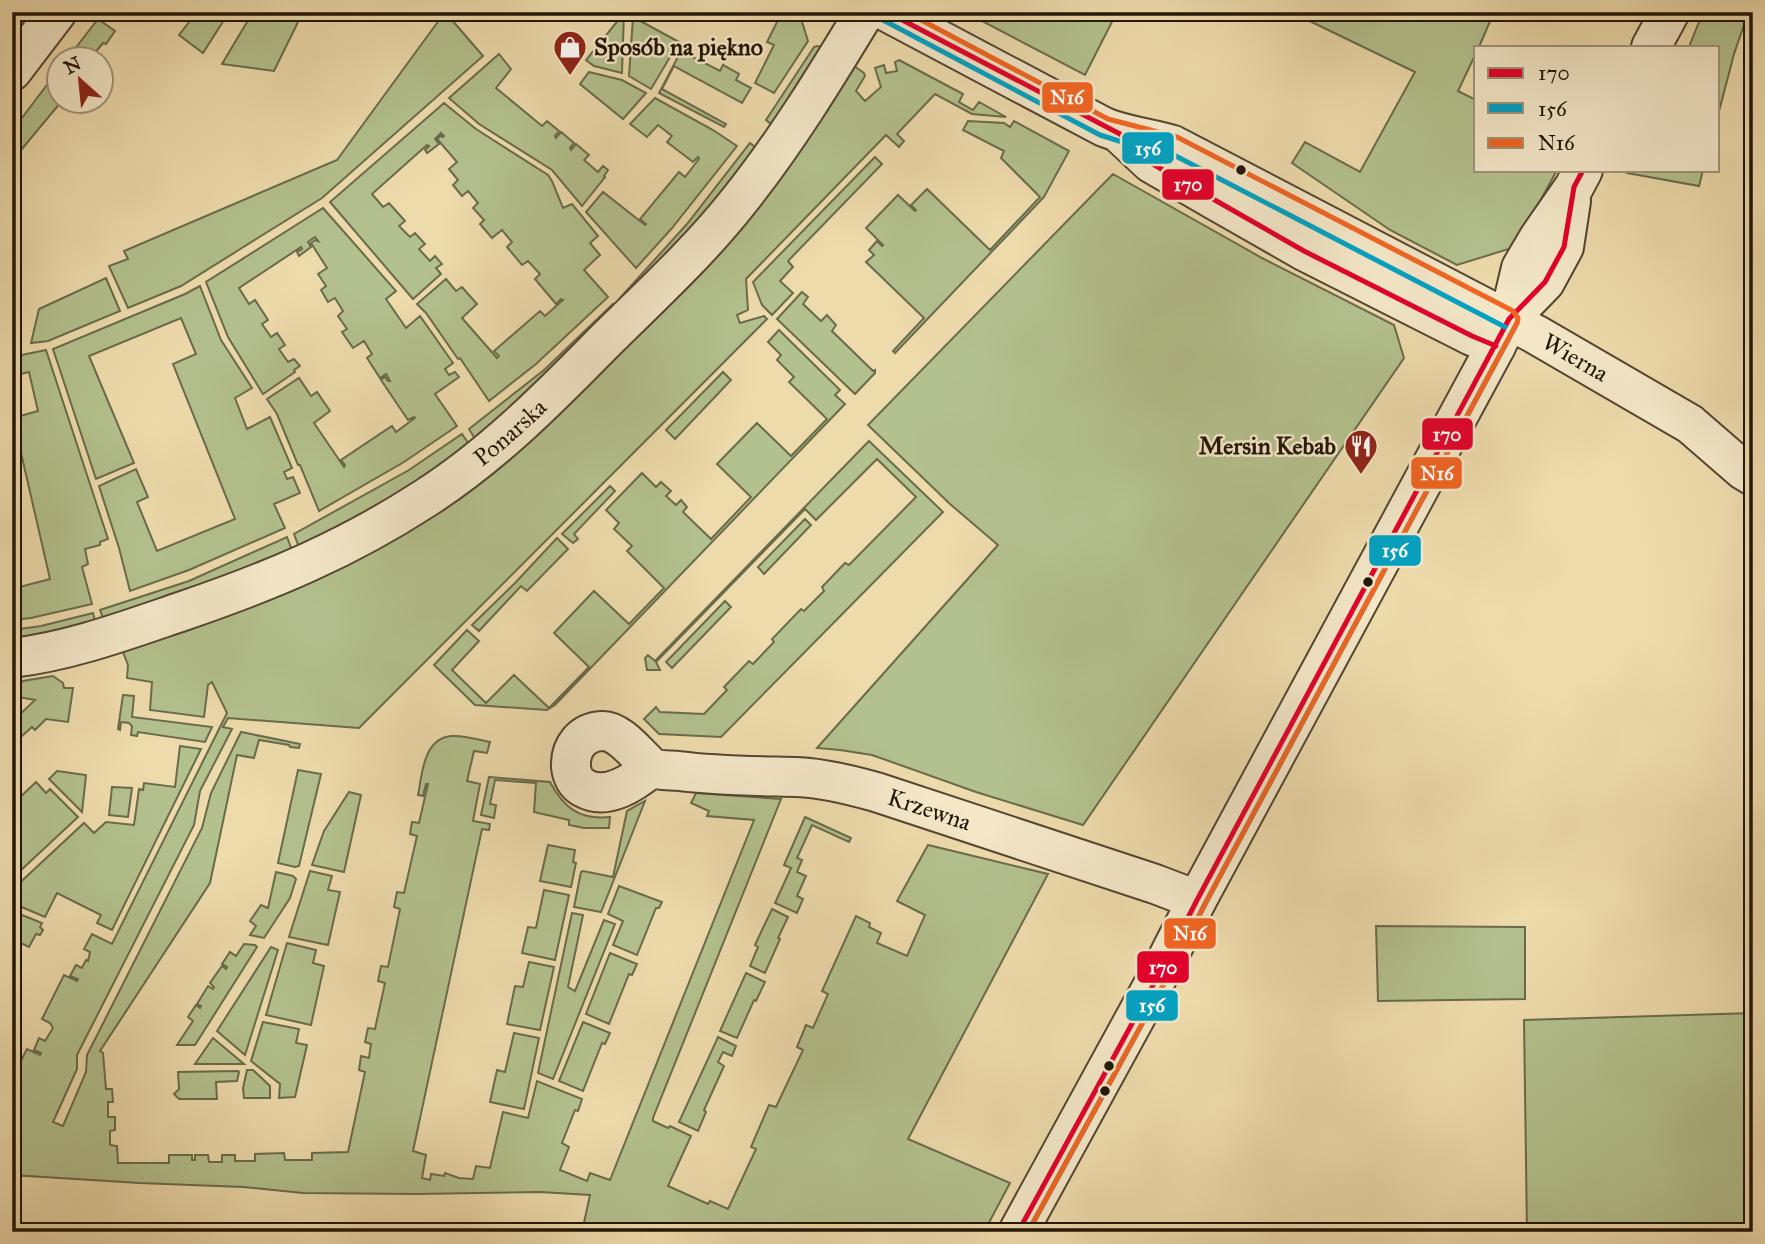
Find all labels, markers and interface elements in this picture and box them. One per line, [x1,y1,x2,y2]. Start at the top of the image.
shop icon: Sposób na piękno [551,28,589,77]
place label: Sposób na piękno [594,32,763,62]
north arrow [46,46,116,116]
legend [1474,46,1720,172]
text: N [60,51,85,79]
text: 170 [1538,60,1570,86]
line badge: N16 [1041,81,1094,114]
text: N16 [1050,86,1085,109]
text: 156 [1538,96,1568,122]
text: N16 [1538,130,1576,156]
line badge: 156 [1121,131,1175,165]
text: 156 [1135,137,1162,160]
unlabelled marker [1234,163,1248,177]
line badge: 170 [1161,168,1215,201]
text: 170 [1174,173,1202,196]
street label: Wierna [1537,327,1615,389]
street label: Ponarska [467,392,553,473]
line badge: 170 [1421,417,1474,451]
text: 170 [1433,423,1461,446]
restaurant icon: Mersin Kebab [1342,427,1380,476]
place label: Mersin Kebab [1199,431,1336,461]
line badge: N16 [1410,456,1463,490]
text: N16 [1420,462,1455,485]
line badge: 156 [1368,534,1422,567]
text: 156 [1382,539,1409,562]
unlabelled marker [1361,575,1375,589]
street label: Krzewna [884,782,976,838]
line badge: N16 [1163,917,1217,950]
text: N16 [1173,922,1208,945]
line badge: 170 [1136,950,1190,984]
text: 170 [1149,956,1177,979]
line badge: 156 [1125,989,1179,1022]
text: 156 [1139,994,1166,1017]
unlabelled marker [1102,1059,1116,1073]
unlabelled marker [1098,1084,1112,1098]

